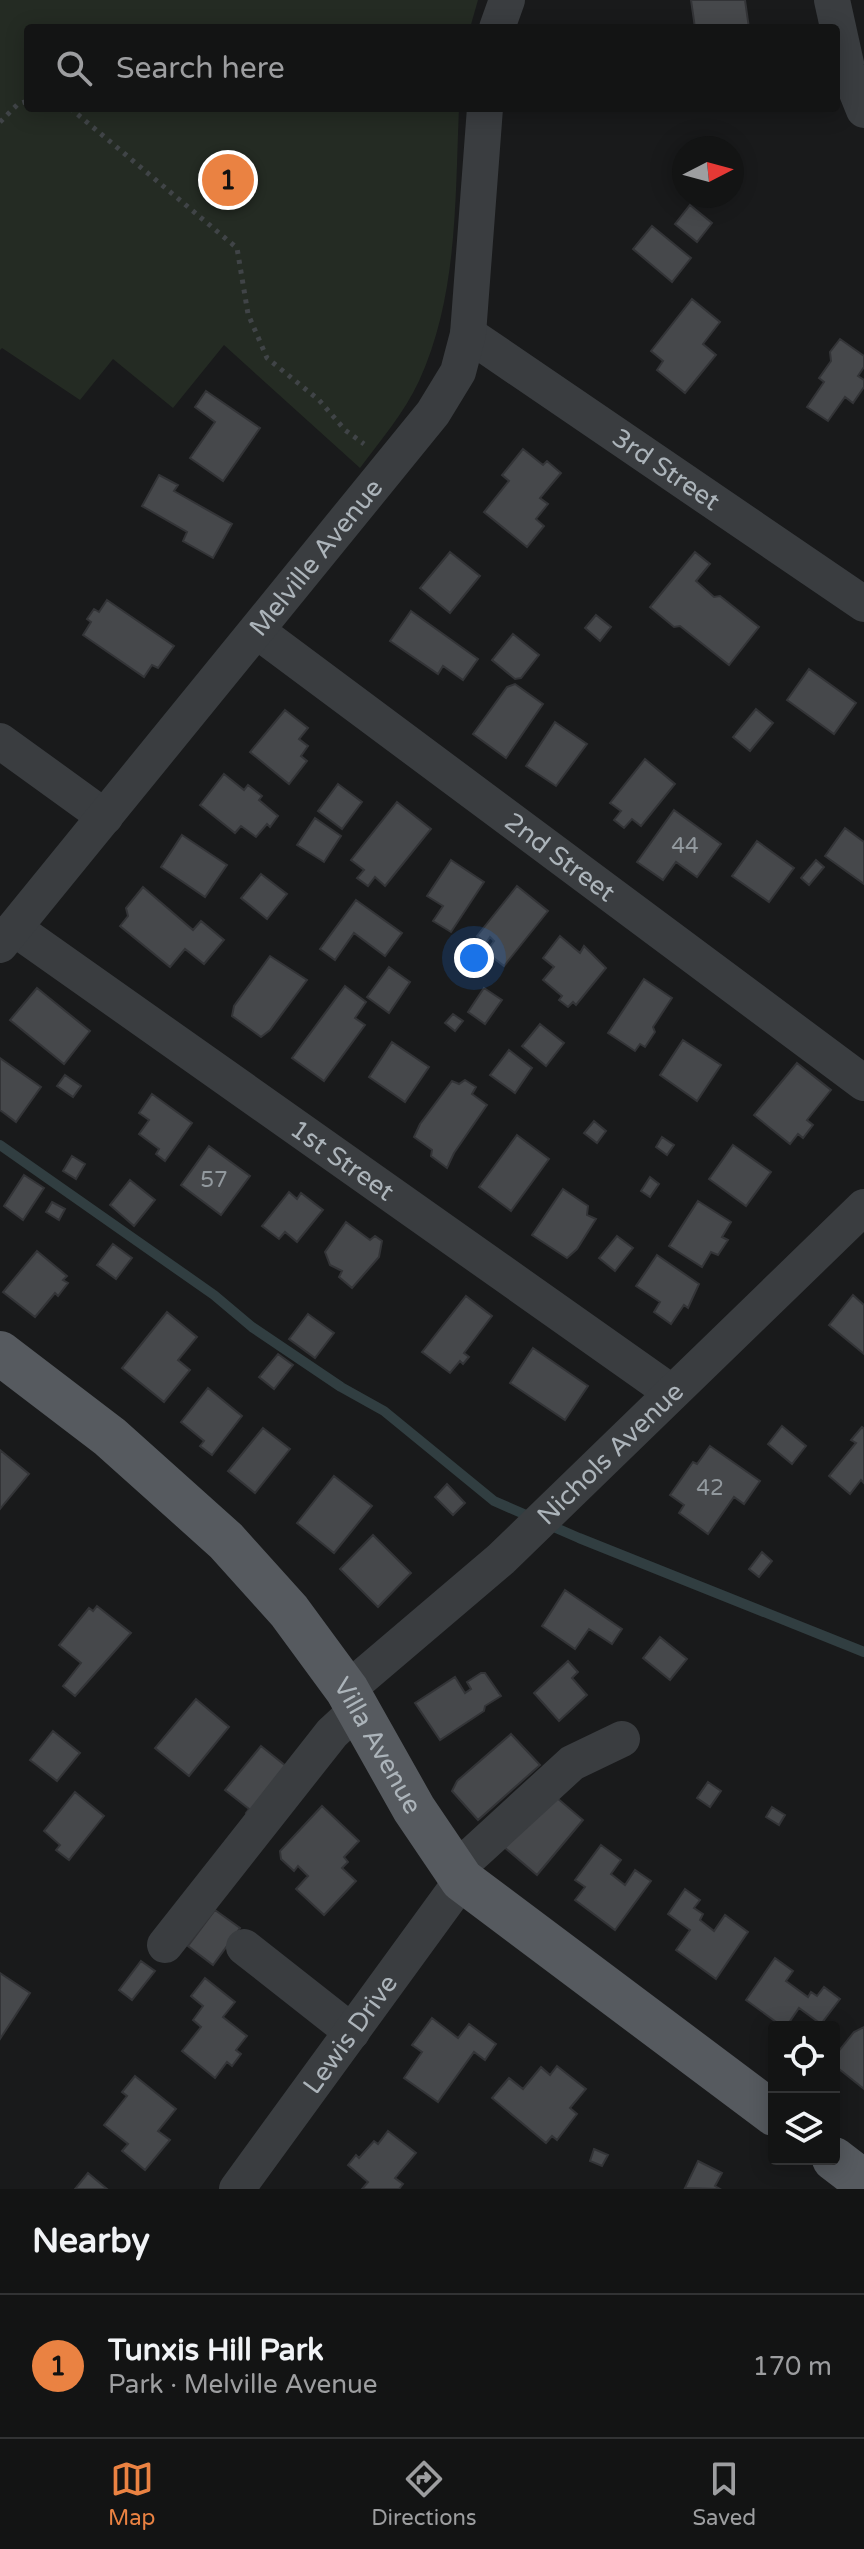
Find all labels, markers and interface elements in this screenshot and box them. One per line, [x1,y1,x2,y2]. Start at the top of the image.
search box [24,24,840,112]
icon: search [52,46,96,90]
text: Search here [116,50,285,87]
north arrow [672,136,744,208]
pin: 1 [202,150,254,210]
street label: 3rd Street [607,422,726,517]
street label: Melville Avenue [242,472,389,642]
street label: 2nd Street [499,806,621,908]
house number: 44 [671,833,699,859]
your location [454,938,494,978]
street label: 1st Street [285,1113,400,1207]
house number: 57 [200,1167,228,1193]
street label: Nichols Avenue [530,1376,690,1531]
house number: 42 [696,1475,724,1501]
street label: Villa Avenue [327,1671,429,1819]
street label: Lewis Drive [296,1968,404,2099]
map controls [768,2021,840,2165]
button: locate [768,2021,840,2093]
button: layers [768,2093,840,2165]
text: Nearby [32,2221,150,2262]
text: Tunxis Hill Park [108,2332,324,2369]
text: 1 [50,2351,66,2382]
text: 170 m [752,2351,832,2382]
text: Park · Melville Avenue [108,2369,378,2400]
tab: Map [108,2457,155,2531]
tab: Directions [371,2457,477,2531]
tab: Saved [692,2457,756,2531]

